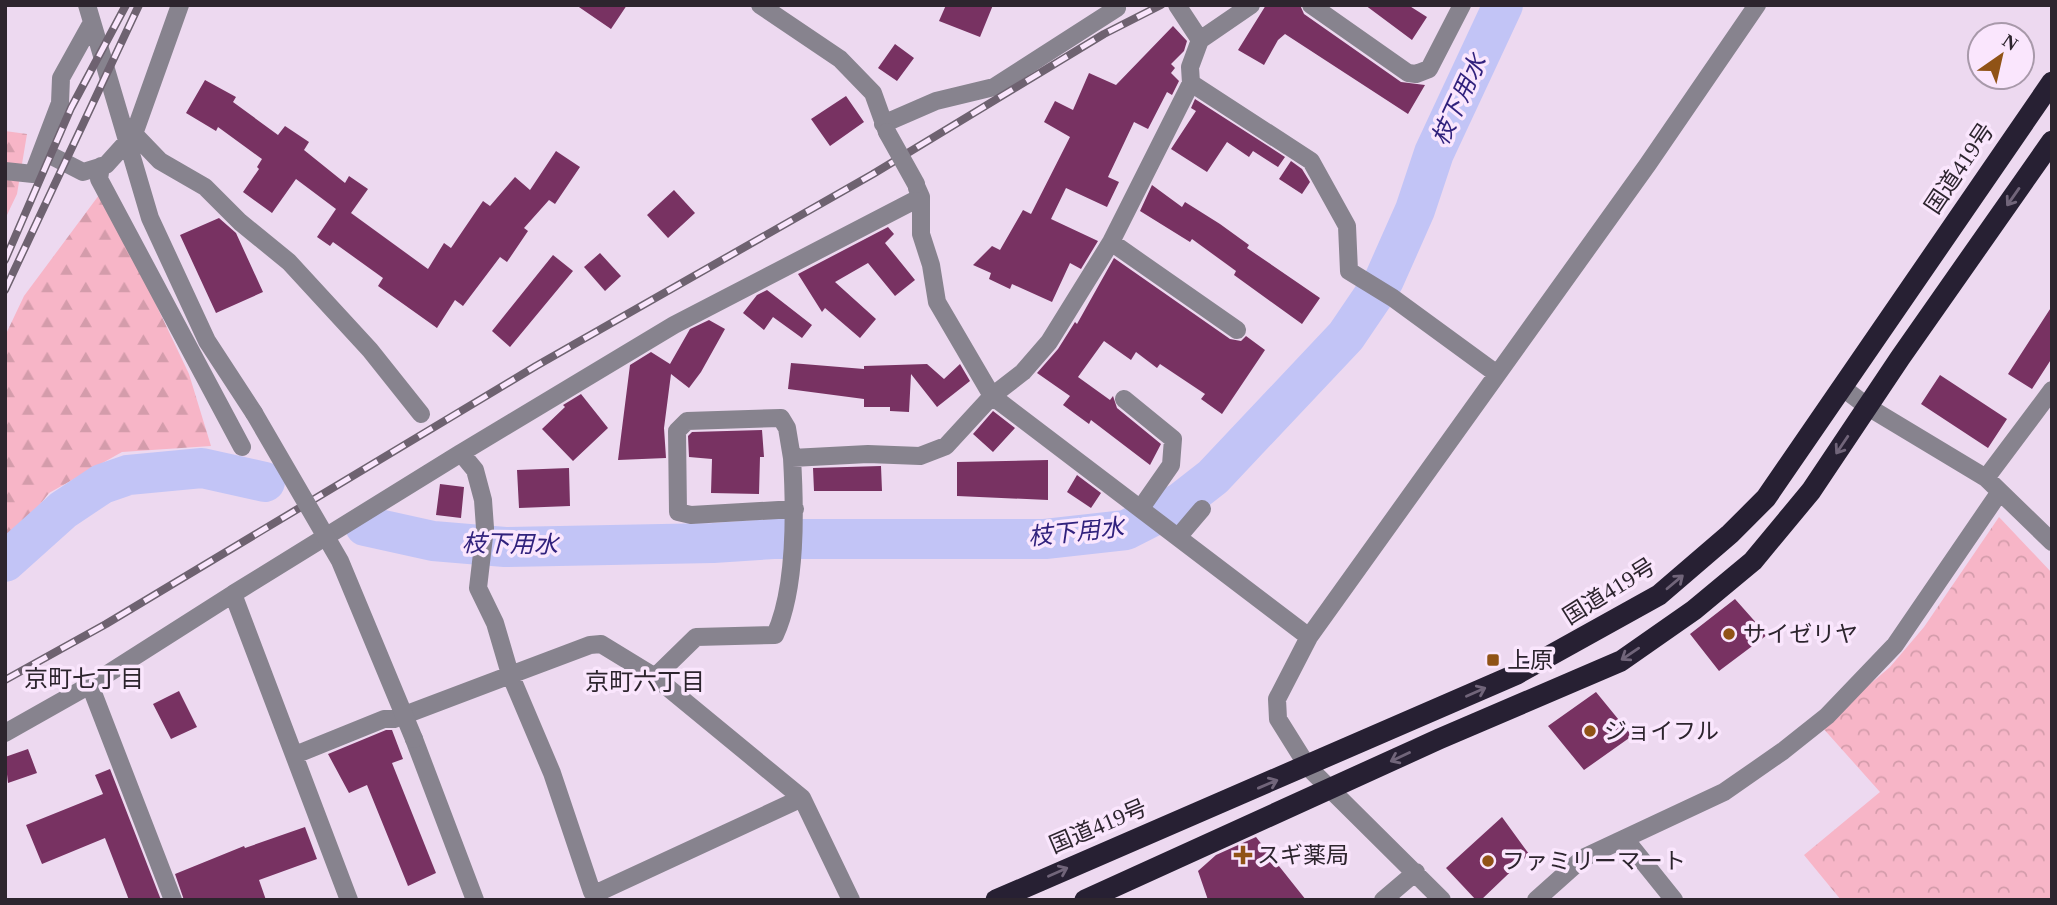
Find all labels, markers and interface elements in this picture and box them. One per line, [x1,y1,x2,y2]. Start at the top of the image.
north arrow [1966,21,2036,91]
text: N [1999,30,2022,55]
water label: 枝下用水 [1427,48,1492,149]
street label: 国道419号 [1920,118,1999,218]
one-way arrow [2006,187,2020,206]
one-way arrow [1835,435,1850,454]
water label: 枝下用水 [1027,514,1128,550]
water label: 枝下用水 [462,530,561,558]
street label: 国道419号 [1559,553,1660,629]
one-way arrow [1665,574,1683,590]
place label: サイゼリヤ [1743,622,1858,647]
marker: サイゼリヤ [1721,626,1737,642]
one-way arrow [1621,647,1640,661]
place label: 上原 [1507,648,1553,673]
marker: 上原 [1485,652,1501,668]
district label: 京町七丁目 [24,666,144,692]
district label: 京町六丁目 [585,669,705,695]
one-way arrow [1465,685,1486,698]
place label: ジョイフル [1604,719,1719,744]
marker: ジョイフル [1582,723,1598,739]
one-way arrow [1390,751,1412,764]
one-way arrow [1257,777,1278,790]
street label: 国道419号 [1046,795,1151,858]
place label: スギ薬局 [1257,843,1349,868]
marker: スギ薬局 [1235,847,1251,863]
place label: ファミリーマート [1502,849,1686,874]
marker: ファミリーマート [1480,853,1496,869]
one-way arrow [1047,865,1068,878]

